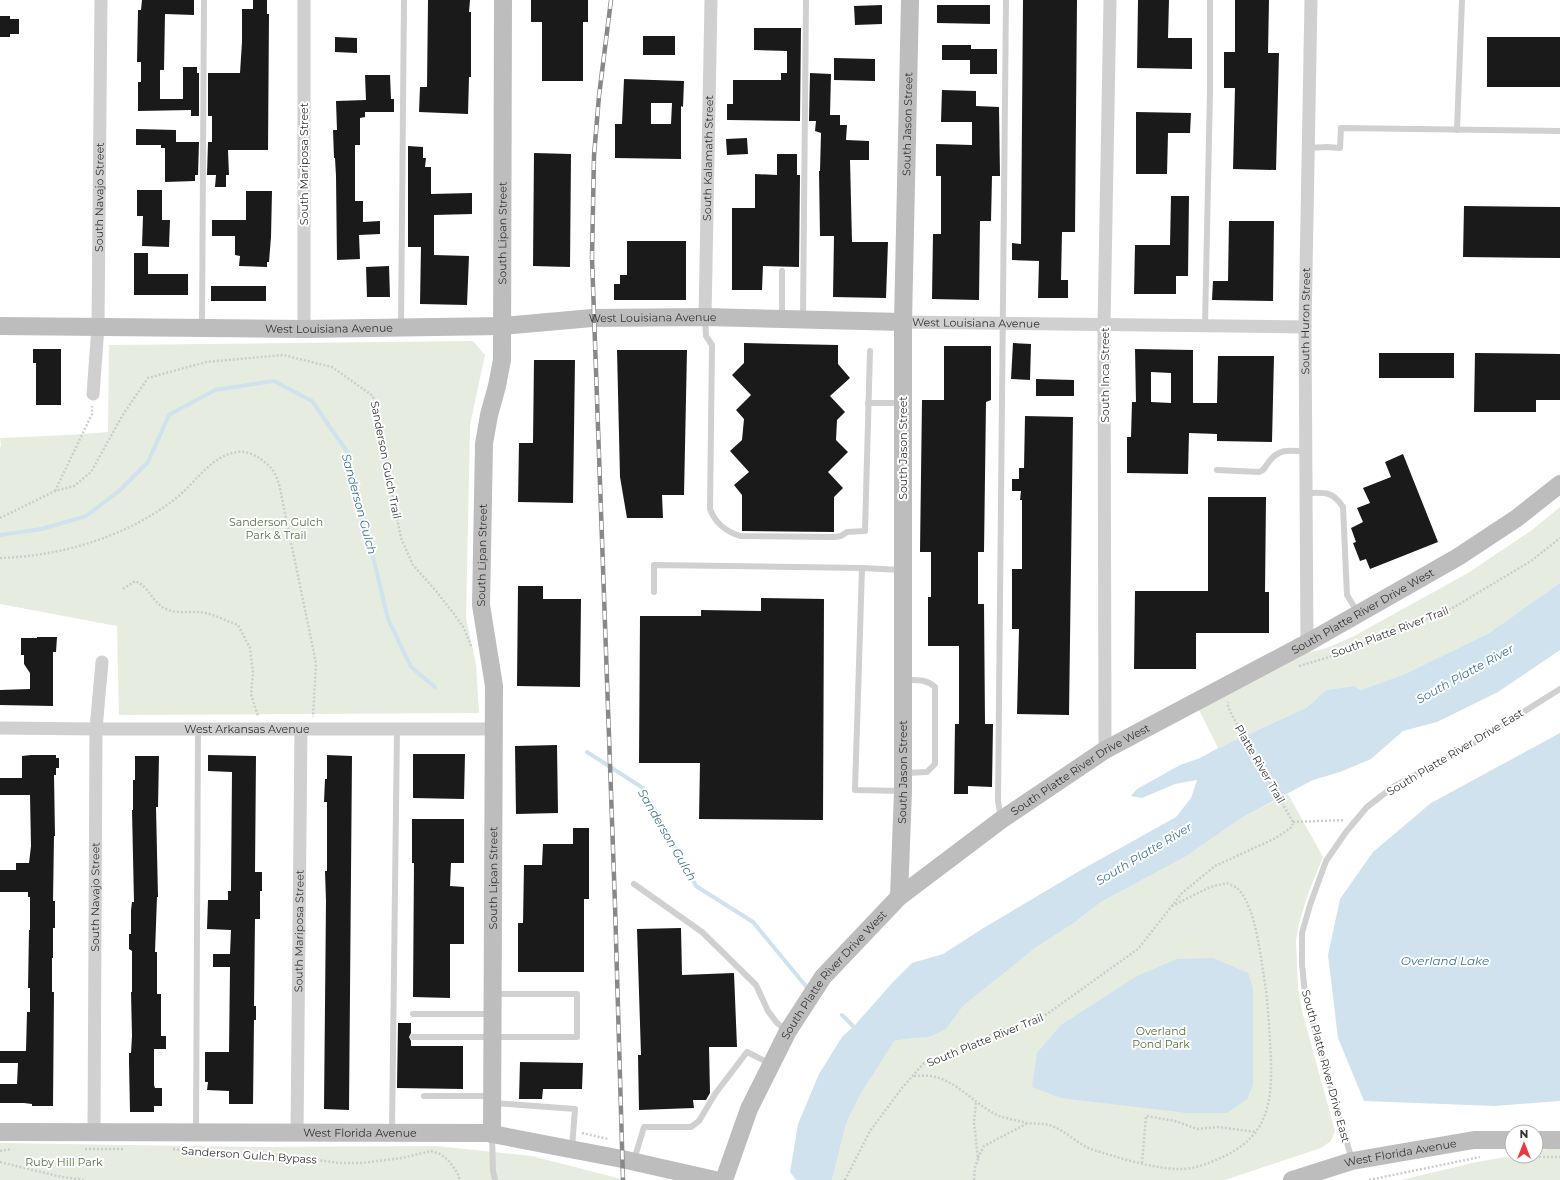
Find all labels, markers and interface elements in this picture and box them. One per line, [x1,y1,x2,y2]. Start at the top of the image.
street label: South Jason Street [899,72,915,176]
street label: South Kalamath Street [700,94,716,221]
street label: South Mariposa Street [297,102,311,225]
street label: South Navajo Street [92,142,107,252]
street label: South Lipan Street [495,181,509,285]
street label: South Huron Street [1298,267,1313,375]
street label: West Louisiana Avenue [589,310,717,325]
street label: West Louisiana Avenue [912,315,1040,331]
street label: West Louisiana Avenue [265,321,393,336]
street label: South Inca Street [1098,327,1112,423]
street label: South Jason Street [896,396,910,500]
street label: Sanderson Gulch Trail [368,400,404,520]
water label: Sanderson Gulch [339,452,380,556]
street label: South Lipan Street [474,503,490,607]
park label: Sanderson Gulch Park & Trail [229,515,323,542]
street label: South Platte River Drive West [1289,565,1437,657]
street label: South Platte River Trail [1329,603,1451,661]
water label: South Platte River [1413,640,1516,707]
street label: South Platte River Drive East [1384,705,1526,798]
street label: South Jason Street [895,720,910,824]
street label: South Platte River Drive West [1008,720,1153,819]
street label: West Arkansas Avenue [184,722,310,736]
street label: Platte River Trail [1232,722,1288,806]
water label: Sanderson Gulch [635,786,700,883]
water label: South Platte River [1093,819,1195,888]
street label: South Lipan Street [486,826,500,929]
street label: South Navajo Street [88,842,102,952]
street label: South Mariposa Street [291,869,307,992]
street label: South Platte River Drive West [778,907,890,1042]
water label: Overland Lake [1401,953,1489,968]
street label: South Platte River Drive East [1299,988,1353,1144]
street label: South Platte River Trail [925,1010,1045,1070]
park label: Overland Pond Park [1132,1024,1190,1051]
north arrow [1504,1124,1544,1164]
street label: West Florida Avenue [303,1126,417,1140]
text: N [1520,1127,1528,1141]
street label: West Florida Avenue [1343,1136,1458,1170]
street label: Sanderson Gulch Bypass [181,1143,318,1167]
park label: Ruby Hill Park [25,1155,103,1169]

